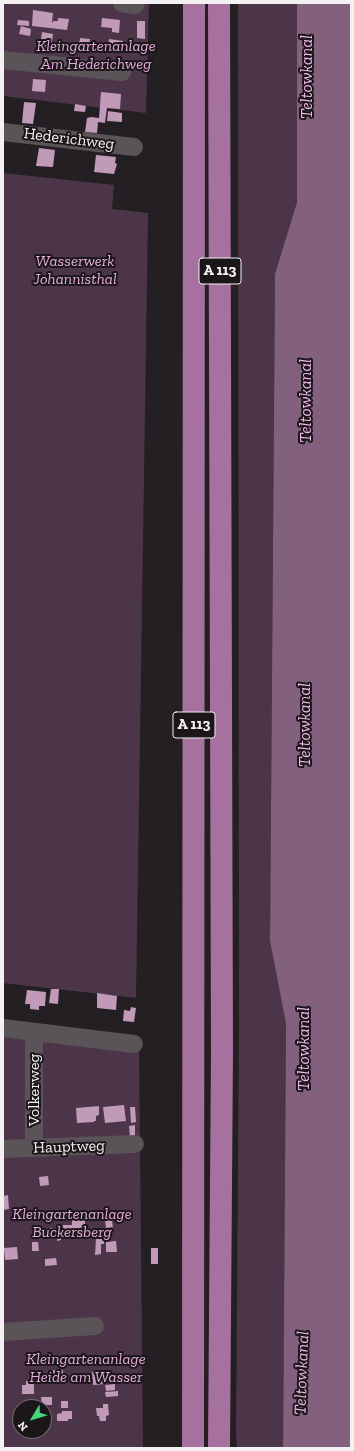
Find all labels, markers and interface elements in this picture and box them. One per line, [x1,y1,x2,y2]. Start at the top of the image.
water label: Teltowkanal [297,35,317,119]
park label: Kleingartenanlage Am Hederichweg [36,36,156,74]
street label: Hederichweg [23,124,115,154]
park label: Wasserwerk Johannisthal [33,251,117,289]
road number: A 113 [199,258,241,284]
water label: Teltowkanal [296,359,316,443]
water label: Teltowkanal [295,683,315,767]
road number: A 113 [173,712,215,738]
water label: Teltowkanal [294,1007,314,1091]
street label: Volkerweg [24,1054,44,1126]
street label: Hauptweg [33,1136,105,1158]
park label: Kleingartenanlage Buckersberg [12,1204,132,1242]
water label: Teltowkanal [290,1331,314,1415]
park label: Kleingartenanlage Heide am Wasser [26,1349,146,1387]
north arrow [12,1399,52,1439]
text: N [15,1419,31,1433]

